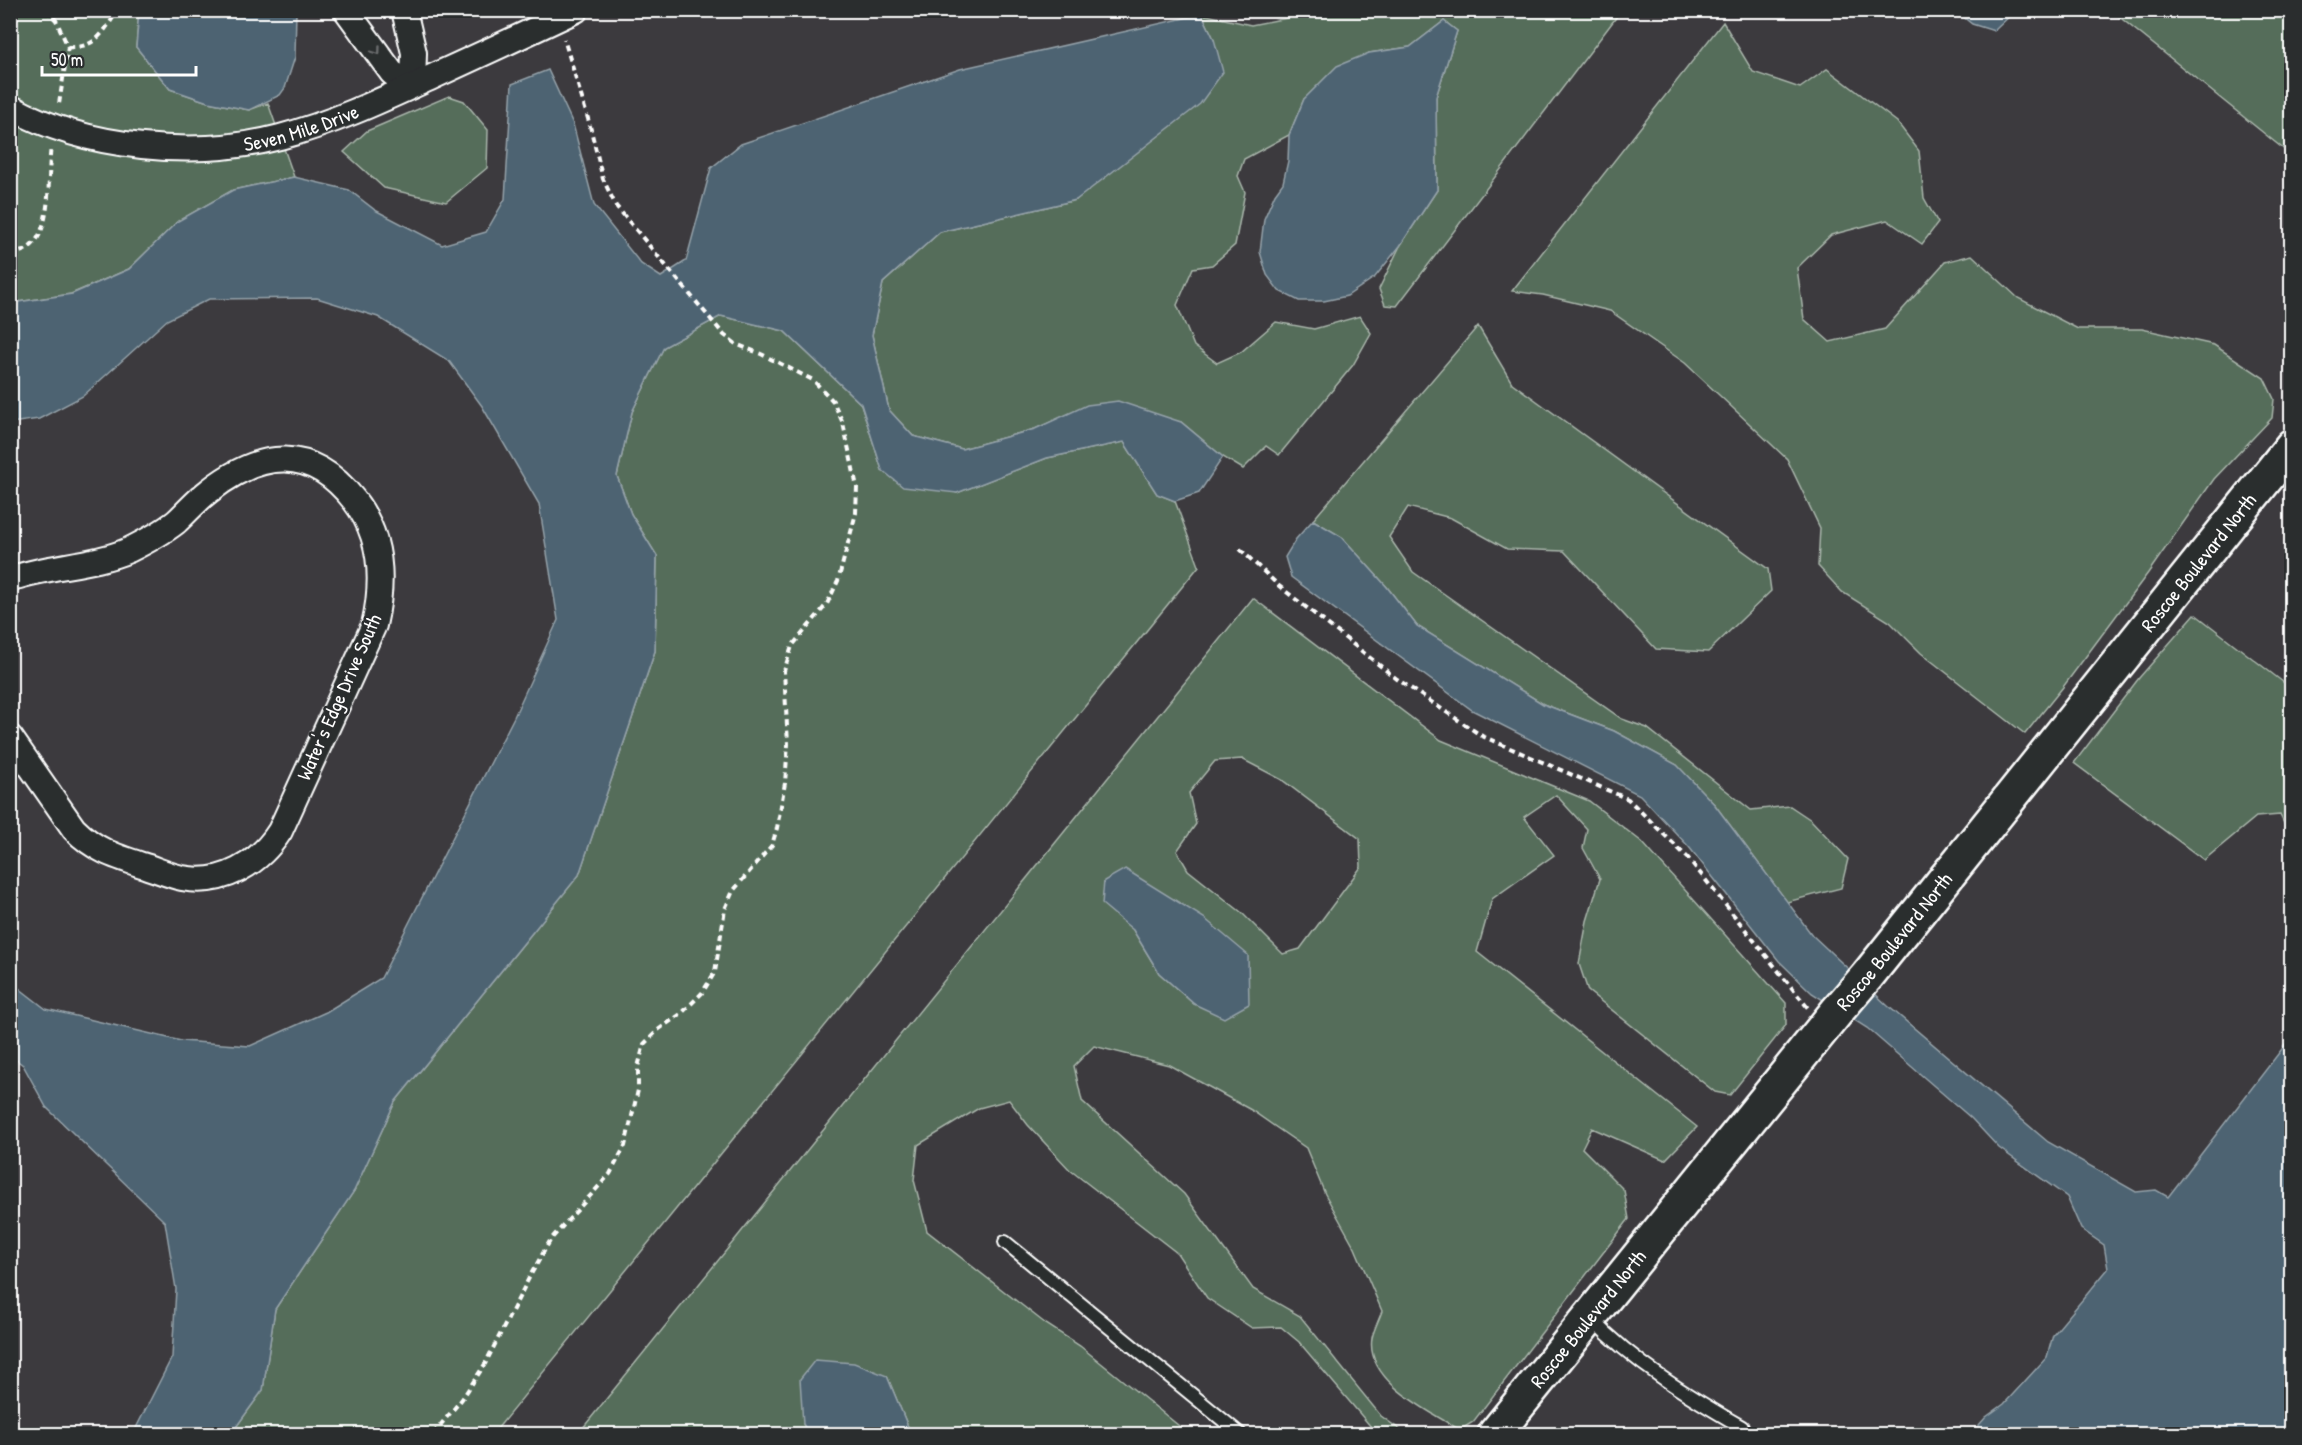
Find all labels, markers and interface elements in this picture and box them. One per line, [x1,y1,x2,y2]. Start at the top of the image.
scale bar [42,39,196,77]
one-way arrow [370,45,381,56]
text: 50 m [51,47,83,72]
street label: Seven Mile Drive [242,97,362,157]
street label: Roscoe Boulevard North [2134,487,2262,637]
street label: Water's Edge Drive South [290,609,387,784]
street label: Roscoe Boulevard North [1830,867,1958,1016]
street label: Roscoe Boulevard North [1524,1244,1652,1393]

